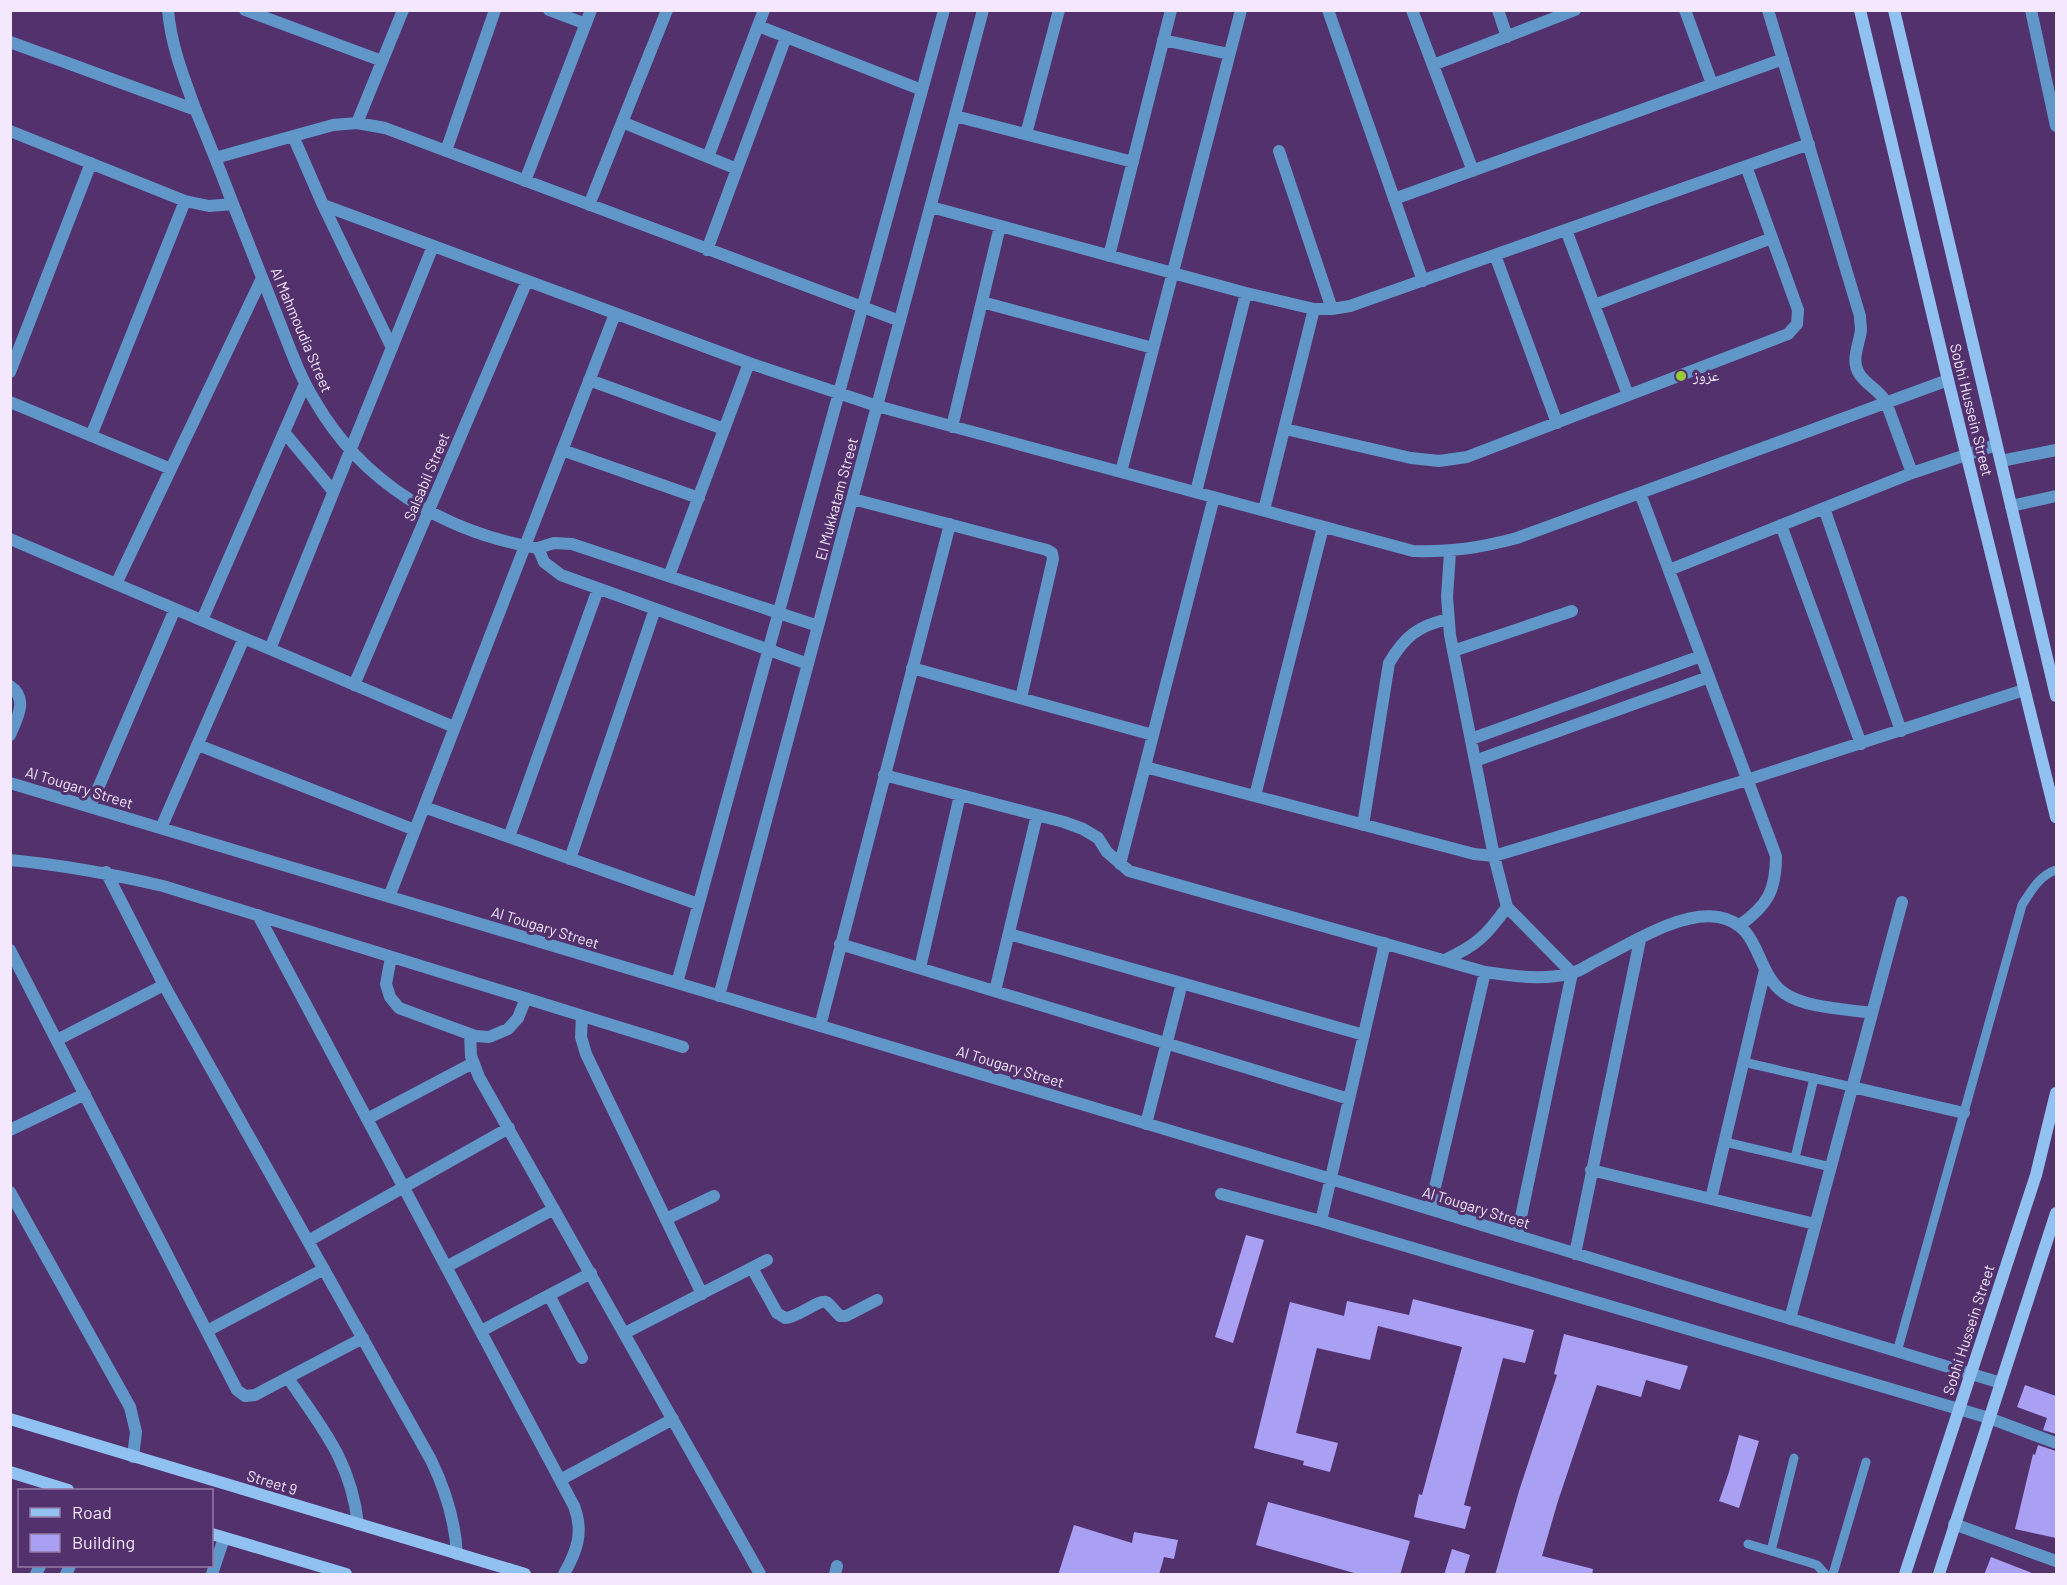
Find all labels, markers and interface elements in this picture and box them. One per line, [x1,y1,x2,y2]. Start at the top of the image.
street label: Al Mahmoudia Street [267,264,336,395]
street label: Sobhi Hussein Street [1947,342,1997,478]
place label: عزوز [1692,366,1720,385]
marker: عزوز [1674,369,1688,383]
street label: Salsabil Street [399,430,453,523]
street label: El Mukkatam Street [811,435,861,562]
street label: Al Tougary Street [23,762,135,812]
street label: Al Tougary Street [489,902,601,952]
street label: Al Tougary Street [954,1041,1066,1091]
street label: Al Tougary Street [1420,1182,1532,1232]
street label: Sobhi Hussein Street [1938,1262,1998,1397]
street label: Street 9 [245,1466,300,1498]
legend [18,1489,213,1567]
text: Road [72,1501,112,1523]
text: Building [72,1531,135,1553]

